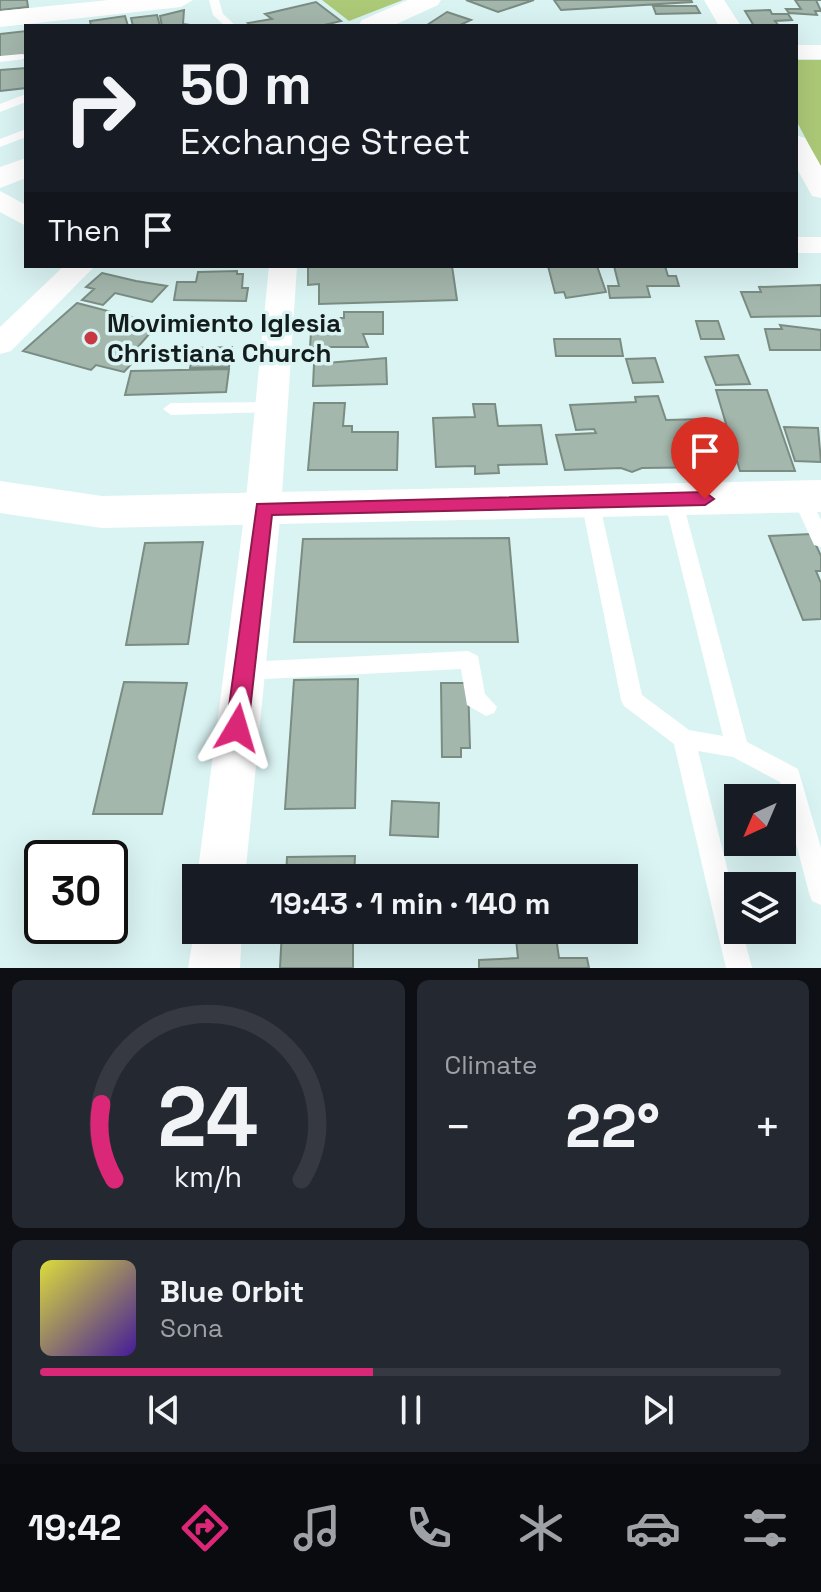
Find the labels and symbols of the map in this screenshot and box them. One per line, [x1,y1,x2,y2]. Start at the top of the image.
place label: Movimiento Iglesia Christiana Church [107,306,341,370]
marker: Movimiento Iglesia Christiana Church [82,329,100,347]
pin [671,417,739,499]
position arrow [195,686,279,770]
north arrow [724,784,796,856]
speed limit sign: 30 [24,840,128,944]

